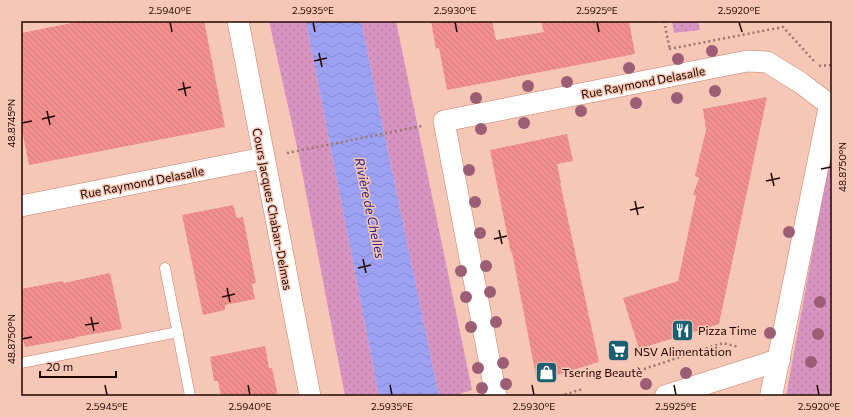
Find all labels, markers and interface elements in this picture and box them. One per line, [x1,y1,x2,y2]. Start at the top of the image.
text: 2.5940°E [149,4,191,16]
text: 2.5935°E [292,4,334,16]
text: 2.5930°E [434,4,476,16]
text: 2.5925°E [576,4,618,16]
text: 2.5920°E [718,4,760,16]
street label: Rue Raymond Delasalle [580,63,706,101]
text: 48.8745°N [5,99,17,147]
street label: Cours Jacques Chaban-Delmas [249,127,296,292]
text: 48.8750°N [836,142,848,192]
water label: Rivière de Chelles [351,156,389,260]
street label: Rue Raymond Delasalle [79,163,205,201]
text: 48.8750°N [5,314,17,364]
restaurant icon: Pizza Time [670,317,696,343]
place label: Pizza Time [698,323,757,337]
supermarket icon: NSV Alimentation [605,338,631,364]
place label: NSV Alimentation [634,344,732,358]
scale bar [40,353,116,379]
text: 20 m [46,359,73,373]
shop icon: Tsering Beautè [534,359,560,385]
place label: Tsering Beautè [562,365,642,379]
text: 2.5945°E [86,400,128,412]
text: 2.5940°E [229,400,271,412]
text: 2.5935°E [371,400,413,412]
text: 2.5930°E [513,400,555,412]
text: 2.5925°E [655,400,697,412]
text: 2.5920°E [798,400,840,412]

